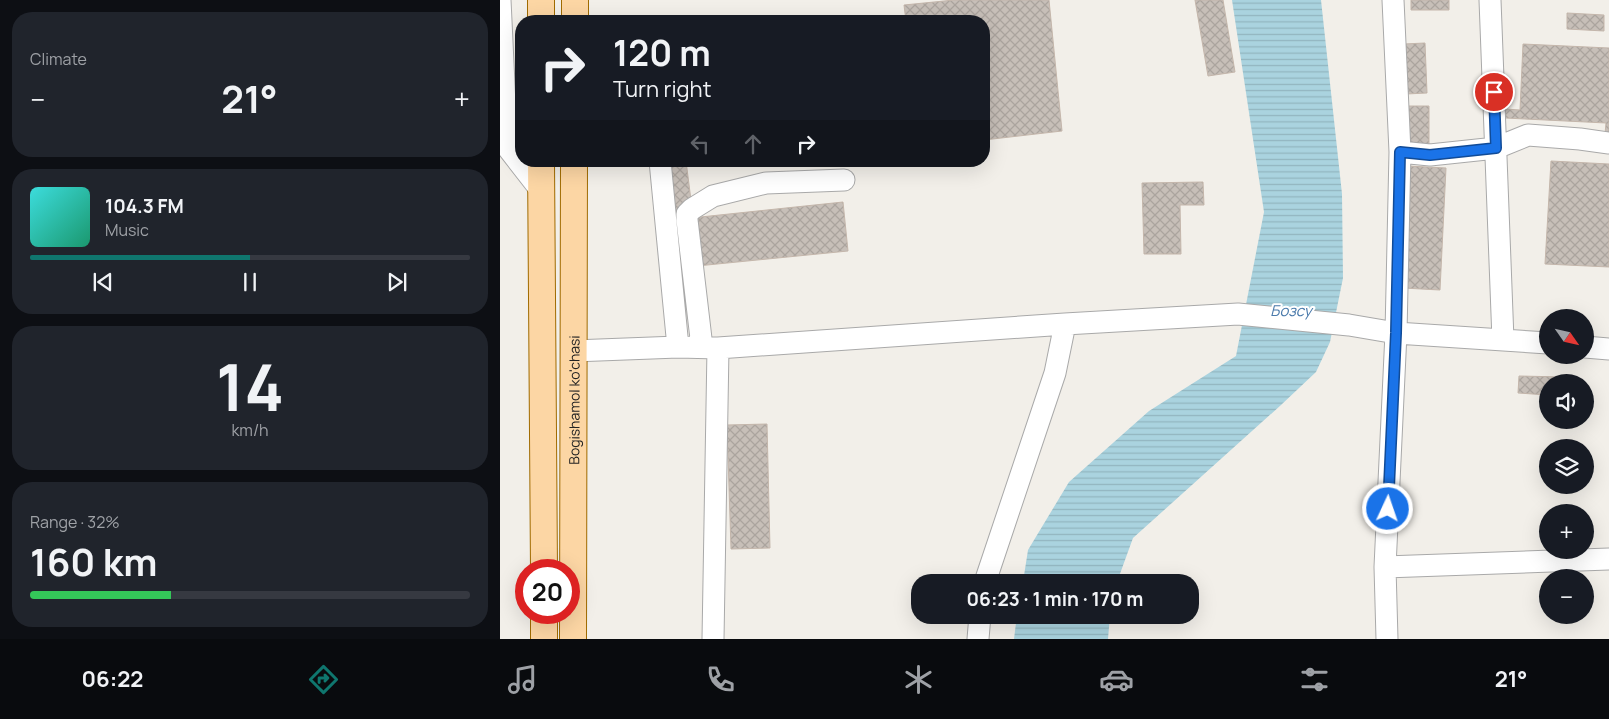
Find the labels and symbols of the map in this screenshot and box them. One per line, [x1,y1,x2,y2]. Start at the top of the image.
pin [1473,71,1515,113]
water label: Бозсу [1270,300,1314,321]
north arrow [1539,309,1594,364]
street label: Bogishamol ko'chasi [564,335,583,465]
position arrow [1361,482,1413,534]
speed limit sign: 20 [515,559,580,624]

